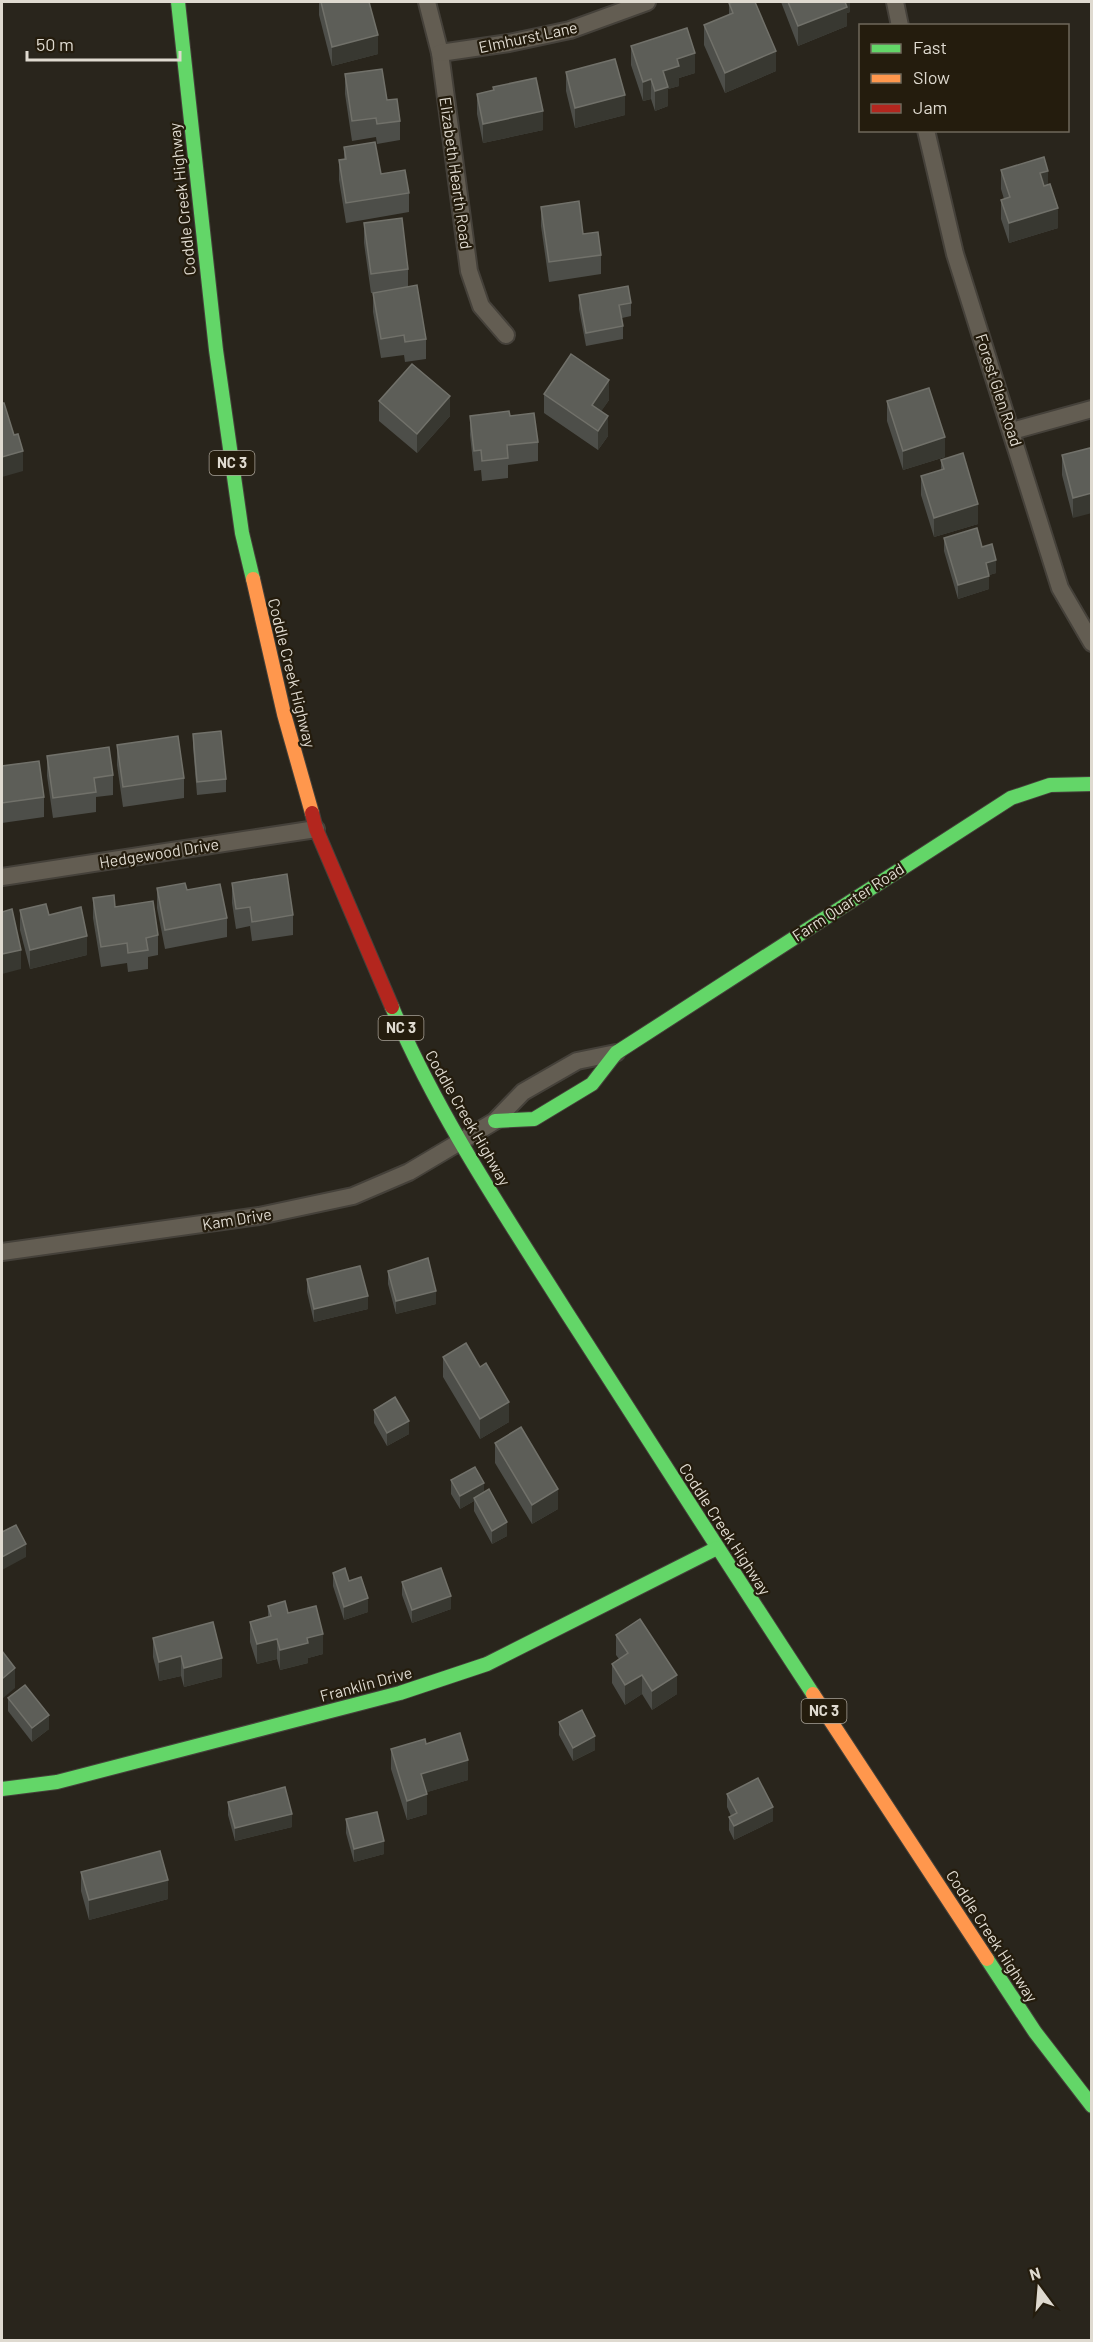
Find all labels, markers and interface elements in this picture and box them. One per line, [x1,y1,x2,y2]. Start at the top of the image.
street label: Elmhurst Lane [477,17,579,56]
scale bar [27,24,180,62]
legend [859,24,1069,132]
text: 50 m [36,33,74,55]
text: Fast [913,36,947,58]
text: Slow [913,66,950,88]
street label: Elizabeth Hearth Road [436,96,477,250]
text: Jam [913,96,947,118]
street label: Coddle Creek Highway [164,121,199,276]
street label: Forest Glen Road [972,331,1027,449]
road number: NC 3 [210,451,254,475]
street label: Coddle Creek Highway [265,596,320,750]
street label: Hedgewood Drive [98,834,220,871]
street label: Farm Quarter Road [788,858,907,945]
road number: NC 3 [378,1016,424,1040]
street label: Coddle Creek Highway [422,1047,515,1189]
street label: Kam Drive [201,1204,273,1233]
street label: Coddle Creek Highway [676,1459,776,1599]
street label: Franklin Drive [318,1662,414,1705]
road number: NC 3 [802,1699,846,1723]
street label: Coddle Creek Highway [943,1866,1043,2006]
north arrow [1009,2258,1069,2318]
text: N [1027,2263,1042,2284]

